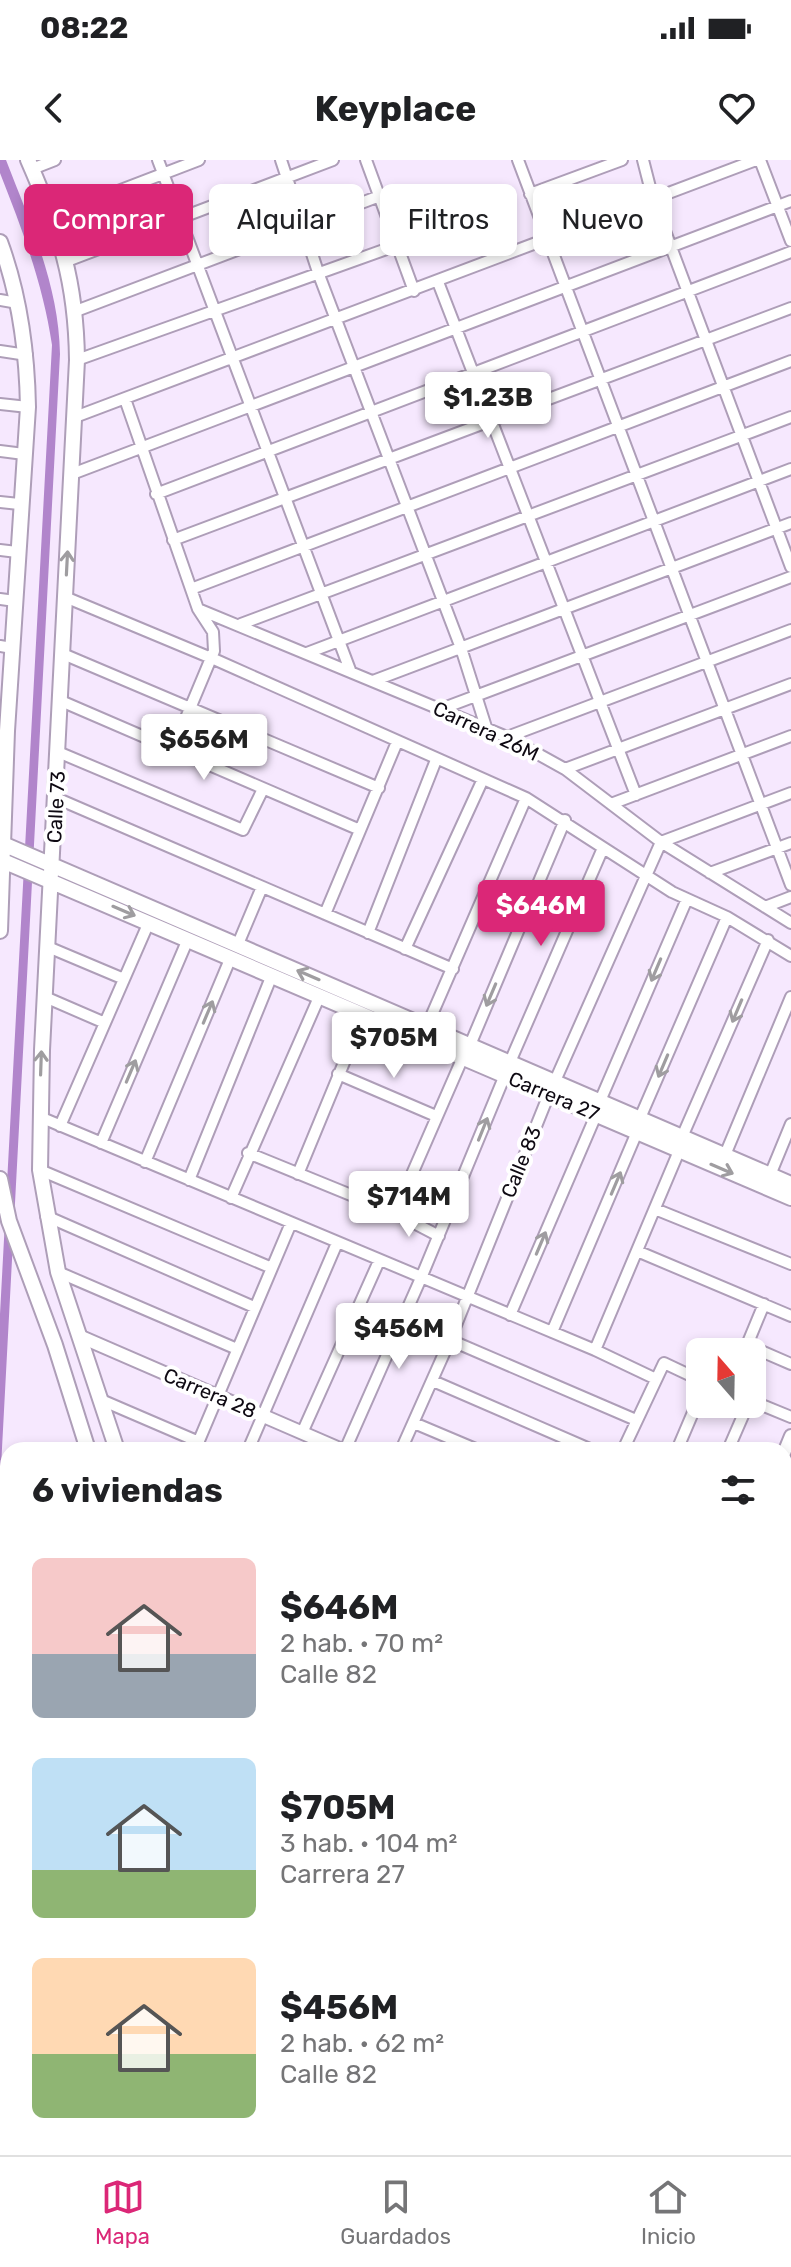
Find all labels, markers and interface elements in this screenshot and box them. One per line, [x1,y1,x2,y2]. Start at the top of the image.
text: 08:22 [40,10,128,46]
icon: back [32,86,76,130]
icon: heart [715,86,759,130]
text: Keyplace [315,87,476,130]
chip: Comprar [24,184,193,256]
chip: Alquilar [209,184,364,256]
chip: Filtros [380,184,517,256]
chip: Nuevo [533,184,672,256]
pin: $1.23B [423,372,553,440]
text: $1.23B [443,382,533,413]
one-way arrow [60,550,75,577]
street label: Carrera 26M [429,696,543,766]
pin: $656M [148,714,260,782]
text: $656M [159,724,249,755]
street label: Calle 73 [42,770,70,844]
pin: $646M [485,880,597,948]
text: $646M [496,890,586,921]
one-way arrow [111,904,136,919]
one-way arrow [648,958,663,982]
one-way arrow [296,966,321,981]
one-way arrow [482,982,497,1007]
one-way arrow [728,998,743,1023]
one-way arrow [201,1000,216,1025]
pin: $705M [338,1012,450,1080]
text: $705M [350,1022,438,1053]
one-way arrow [34,1050,49,1077]
one-way arrow [654,1053,669,1077]
one-way arrow [125,1059,140,1084]
street label: Carrera 27 [505,1066,603,1126]
one-way arrow [477,1117,491,1142]
street label: Calle 83 [496,1123,546,1201]
one-way arrow [710,1162,734,1177]
pin: $714M [353,1171,465,1239]
one-way arrow [609,1171,624,1196]
text: $714M [367,1181,451,1212]
one-way arrow [534,1231,549,1256]
pin: $456M [343,1303,455,1371]
text: $456M [354,1313,444,1344]
north arrow [686,1338,766,1418]
map controls [686,1338,766,1418]
street label: Carrera 28 [160,1363,260,1423]
icon: filters [716,1468,760,1512]
text: 6 viviendas [32,1470,223,1511]
text: $646M [280,1587,398,1628]
icon: home [96,1590,192,1686]
text: 2 hab. · 70 m² [280,1628,443,1659]
text: Calle 82 [280,1659,377,1690]
text: $705M [280,1787,395,1828]
icon: home [96,1790,192,1886]
text: 3 hab. · 104 m² [280,1828,457,1859]
text: Carrera 27 [280,1859,405,1890]
text: $456M [280,1987,398,2028]
icon: home [96,1990,192,2086]
text: 2 hab. · 62 m² [280,2028,444,2059]
text: Calle 82 [280,2059,377,2090]
tab: Mapa [95,2175,150,2250]
tab: Guardados [340,2175,451,2250]
tab: Inicio [641,2175,696,2250]

